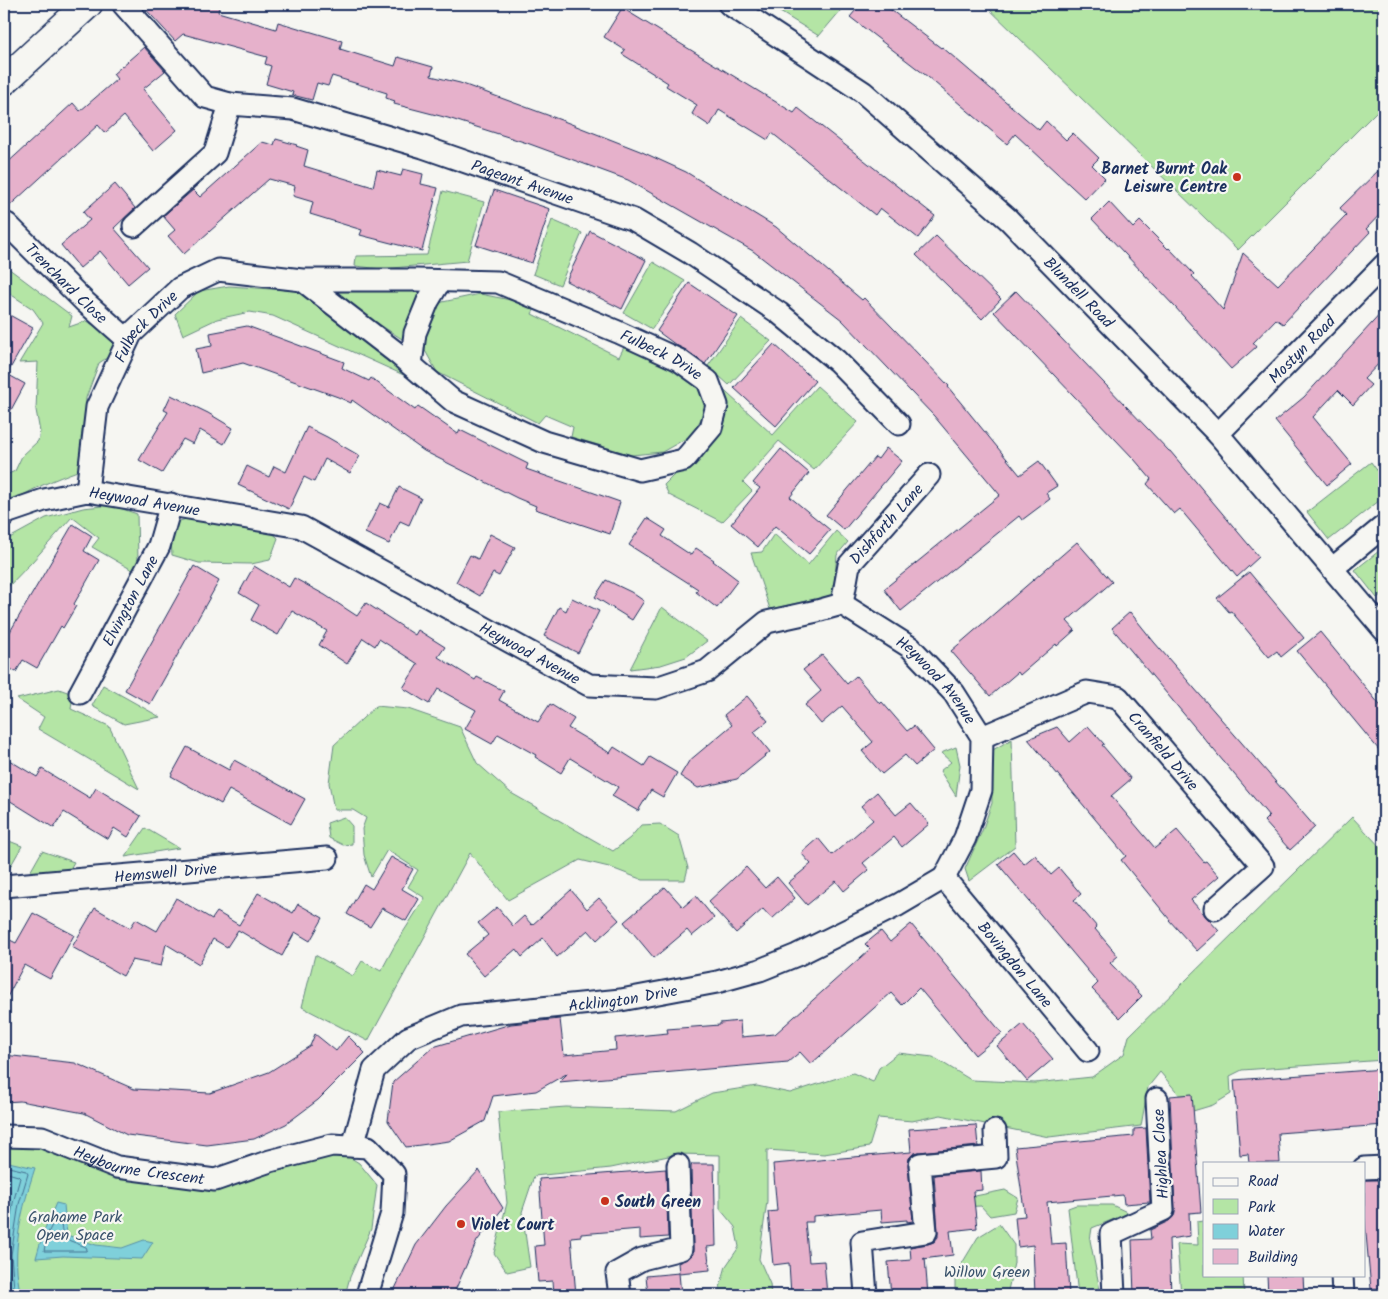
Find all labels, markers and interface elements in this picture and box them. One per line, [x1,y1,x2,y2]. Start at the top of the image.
street label: Pageant Avenue [468,154,577,212]
place label: Barnet Burnt Oak Leisure Centre [1101,157,1228,200]
marker: Barnet Burnt Oak Leisure Centre [1231,171,1243,183]
street label: Trenchard Close [19,238,113,331]
street label: Blundell Road [1037,251,1120,335]
street label: Fulbeck Drive [108,285,184,367]
street label: Mostyn Road [1263,309,1343,390]
street label: Fulbeck Drive [616,324,707,387]
street label: Dishforth Lane [844,478,930,571]
street label: Heywood Avenue [87,481,202,524]
street label: Elvington Lane [96,551,166,651]
street label: Heywood Avenue [474,616,585,692]
street label: Heywood Avenue [890,630,982,730]
street label: Cranfield Drive [1121,706,1204,797]
street label: Hemswell Drive [113,857,218,890]
street label: Bovingdon Lane [971,916,1058,1014]
street label: Acklington Drive [567,979,680,1019]
street label: Highlea Close [1147,1108,1176,1200]
street label: Heybourne Crescent [69,1140,207,1193]
legend [1203,1162,1366,1276]
text: Road [1248,1170,1279,1194]
place label: South Green [615,1190,701,1215]
marker: South Green [599,1195,611,1207]
text: Park [1248,1196,1276,1220]
park label: Grahame Park Open Space [28,1205,122,1248]
place label: Violet Court [471,1213,555,1238]
marker: Violet Court [455,1218,467,1230]
text: Water [1248,1220,1285,1244]
text: Building [1248,1246,1298,1270]
park label: Willow Green [944,1260,1030,1285]

